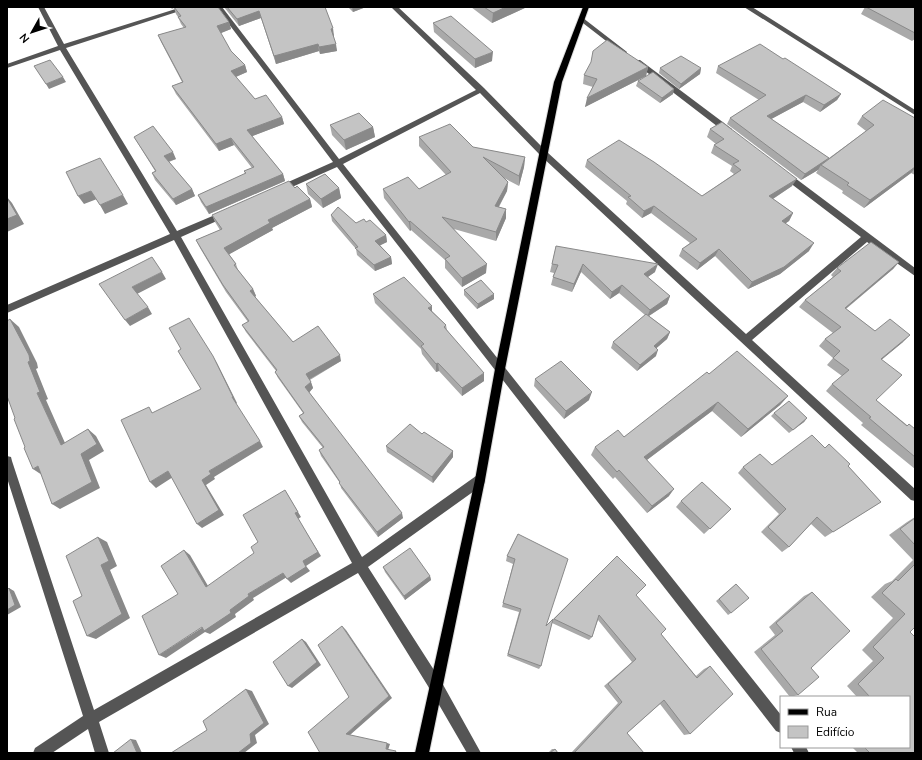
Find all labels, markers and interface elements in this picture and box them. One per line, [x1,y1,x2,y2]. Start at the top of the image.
north arrow [12,12,52,52]
text: N [16,30,33,46]
legend [780,696,910,748]
text: Rua [816,704,837,720]
text: Edifício [816,724,855,740]

